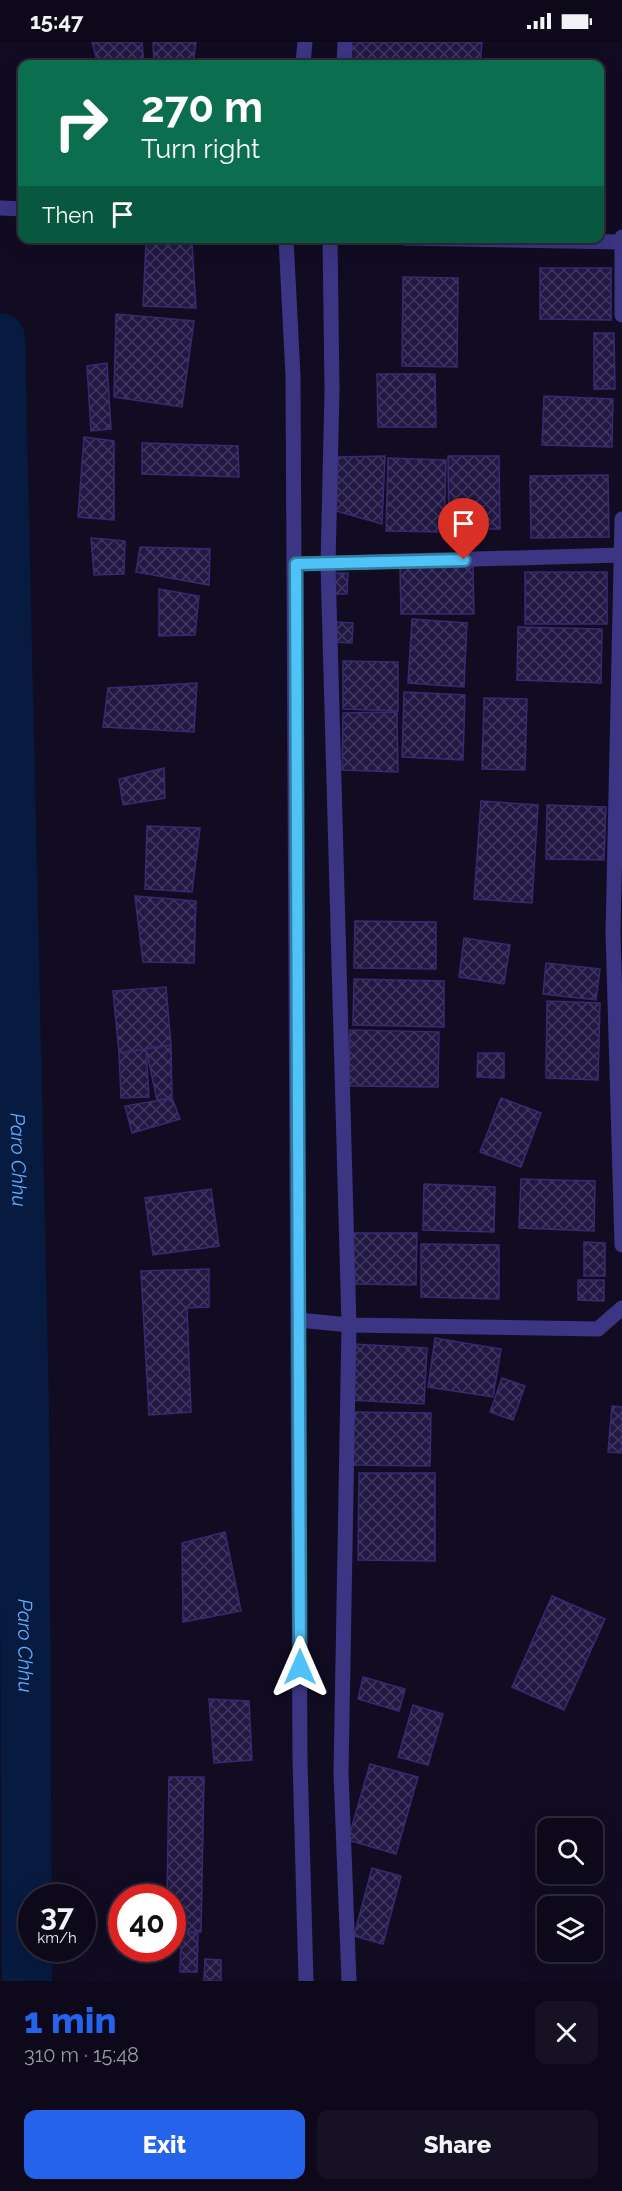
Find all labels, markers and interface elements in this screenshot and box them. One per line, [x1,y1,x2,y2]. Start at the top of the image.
text: 15:47 [30,8,83,34]
text: 270 m [141,83,263,132]
icon: right [42,84,120,162]
text: Turn right [141,133,260,164]
icon: arrive [106,198,139,231]
text: Then [42,202,94,228]
pin [438,498,489,560]
icon: arrive [447,507,480,540]
water label: Paro Chhu [5,1113,32,1207]
water label: Paro Chhu [13,1599,38,1693]
position arrow [268,1635,332,1699]
map controls [537,1818,603,1962]
button: search [537,1818,603,1884]
speed limit sign: 40 [108,1884,186,1962]
button: layers [537,1896,603,1962]
text: 37 [40,1898,74,1933]
text: km/h [37,1929,77,1947]
text: 1 min [24,1999,116,2041]
button: close [535,2001,598,2064]
text: 310 m · 15:48 [24,2043,139,2067]
button: Exit [24,2110,305,2179]
button: Share [317,2110,598,2179]

